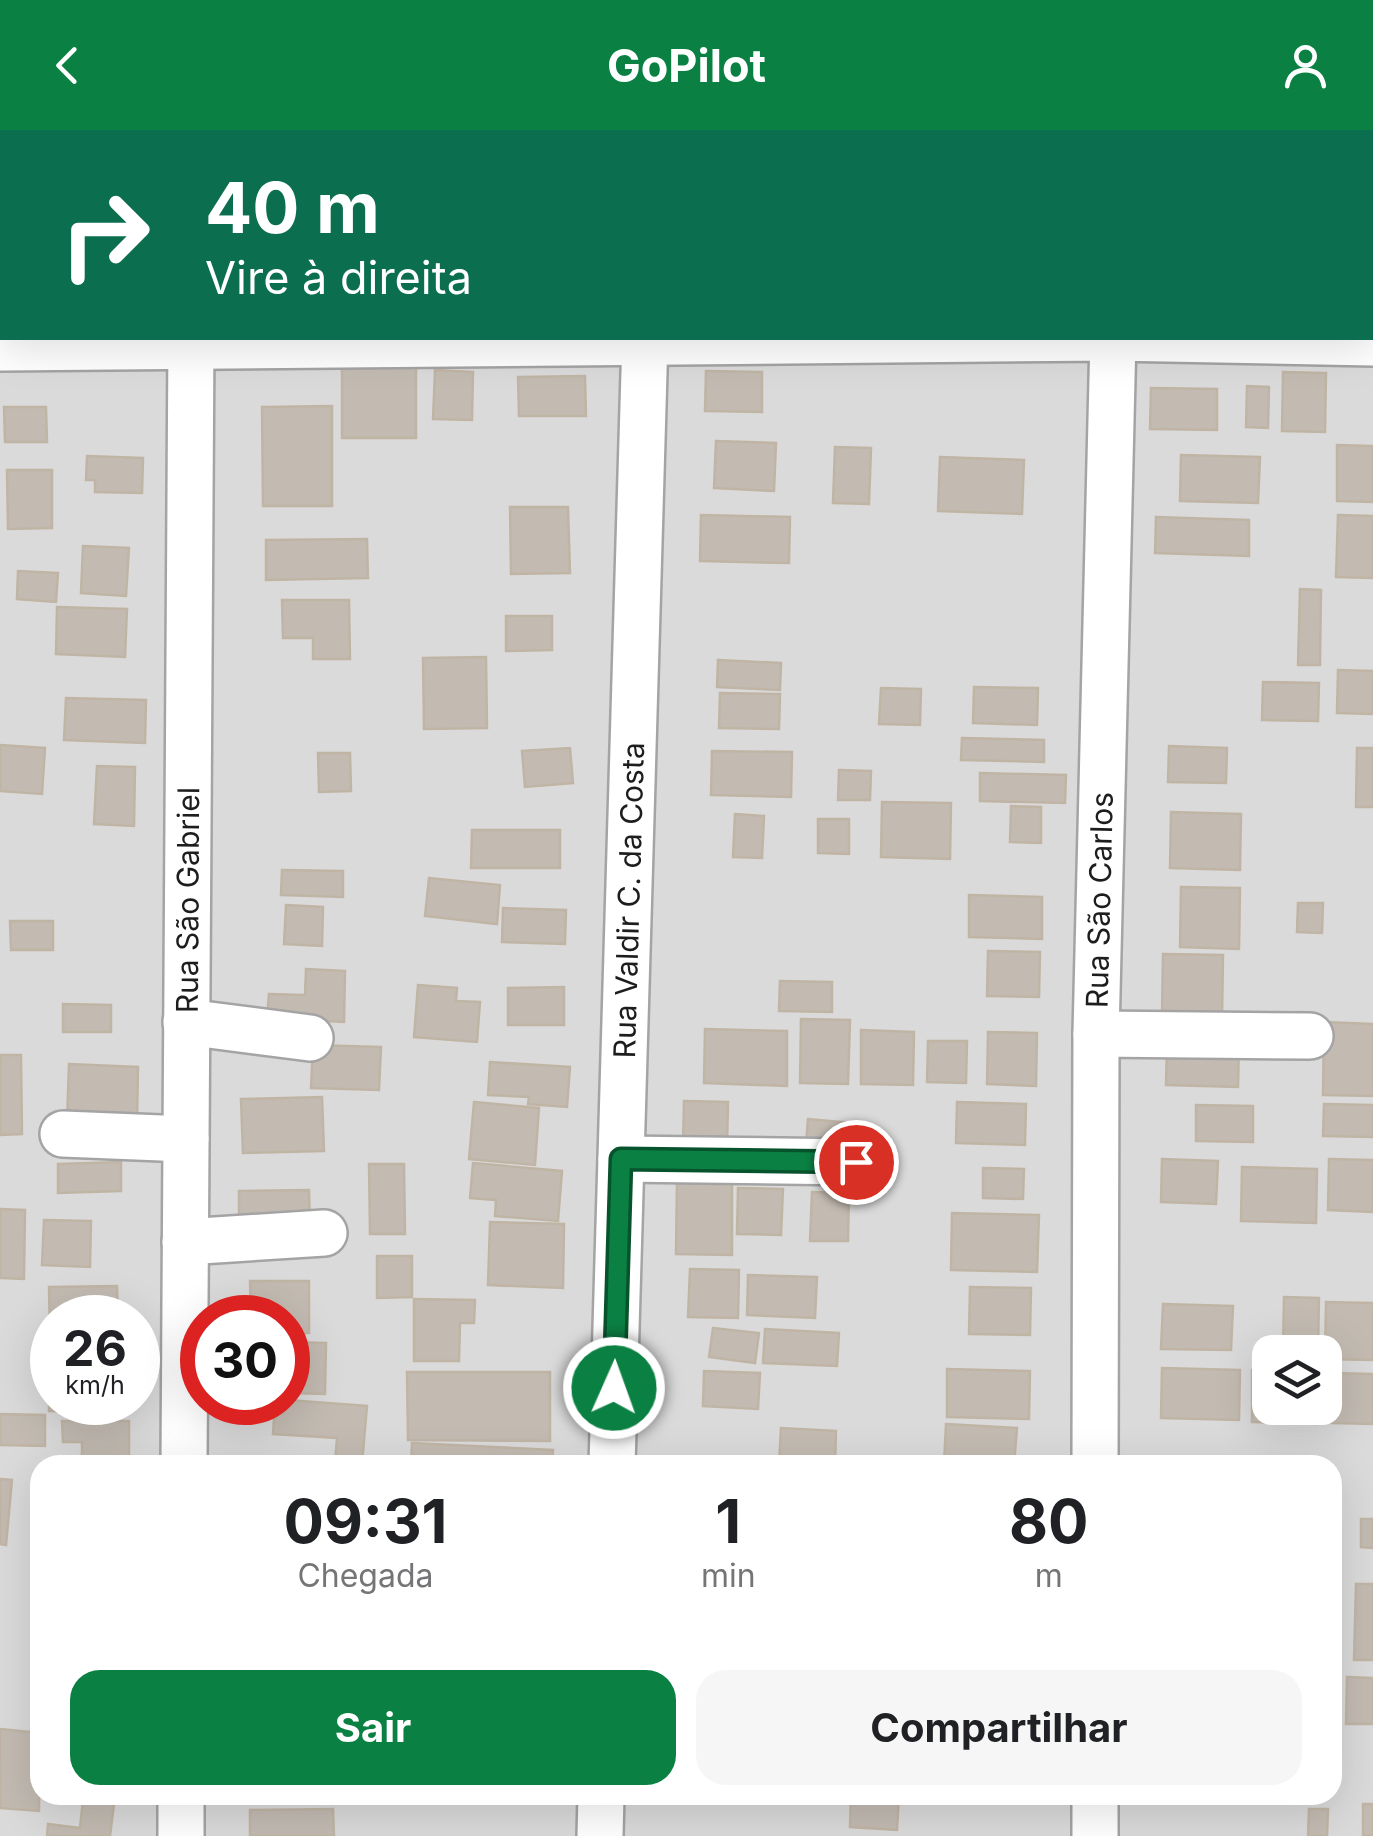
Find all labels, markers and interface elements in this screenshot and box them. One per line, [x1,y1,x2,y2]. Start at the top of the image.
icon: back [40,38,95,93]
text: GoPilot [607,38,766,93]
icon: person [1278,38,1333,93]
text: 40 m [205,165,380,250]
icon: right [40,170,170,300]
text: Vire à direita [205,250,472,305]
street label: Rua Valdir C. da Costa [606,742,651,1059]
street label: Rua São Gabriel [169,787,206,1013]
street label: Rua São Carlos [1079,791,1120,1009]
pin [814,1120,899,1205]
icon: arrive [829,1135,884,1190]
speed limit sign: 30 [180,1295,310,1425]
text: 26 [63,1318,127,1378]
map controls [1252,1335,1342,1425]
button: layers [1252,1335,1342,1425]
position arrow [562,1336,666,1440]
text: km/h [65,1370,125,1400]
text: 09:31 [283,1485,447,1557]
text: 1 [715,1485,741,1557]
text: 80 [1009,1485,1089,1557]
text: Chegada [297,1556,434,1595]
text: min [701,1556,756,1595]
text: m [1035,1556,1063,1595]
button: Sair [70,1670,676,1785]
button: Compartilhar [696,1670,1302,1785]

